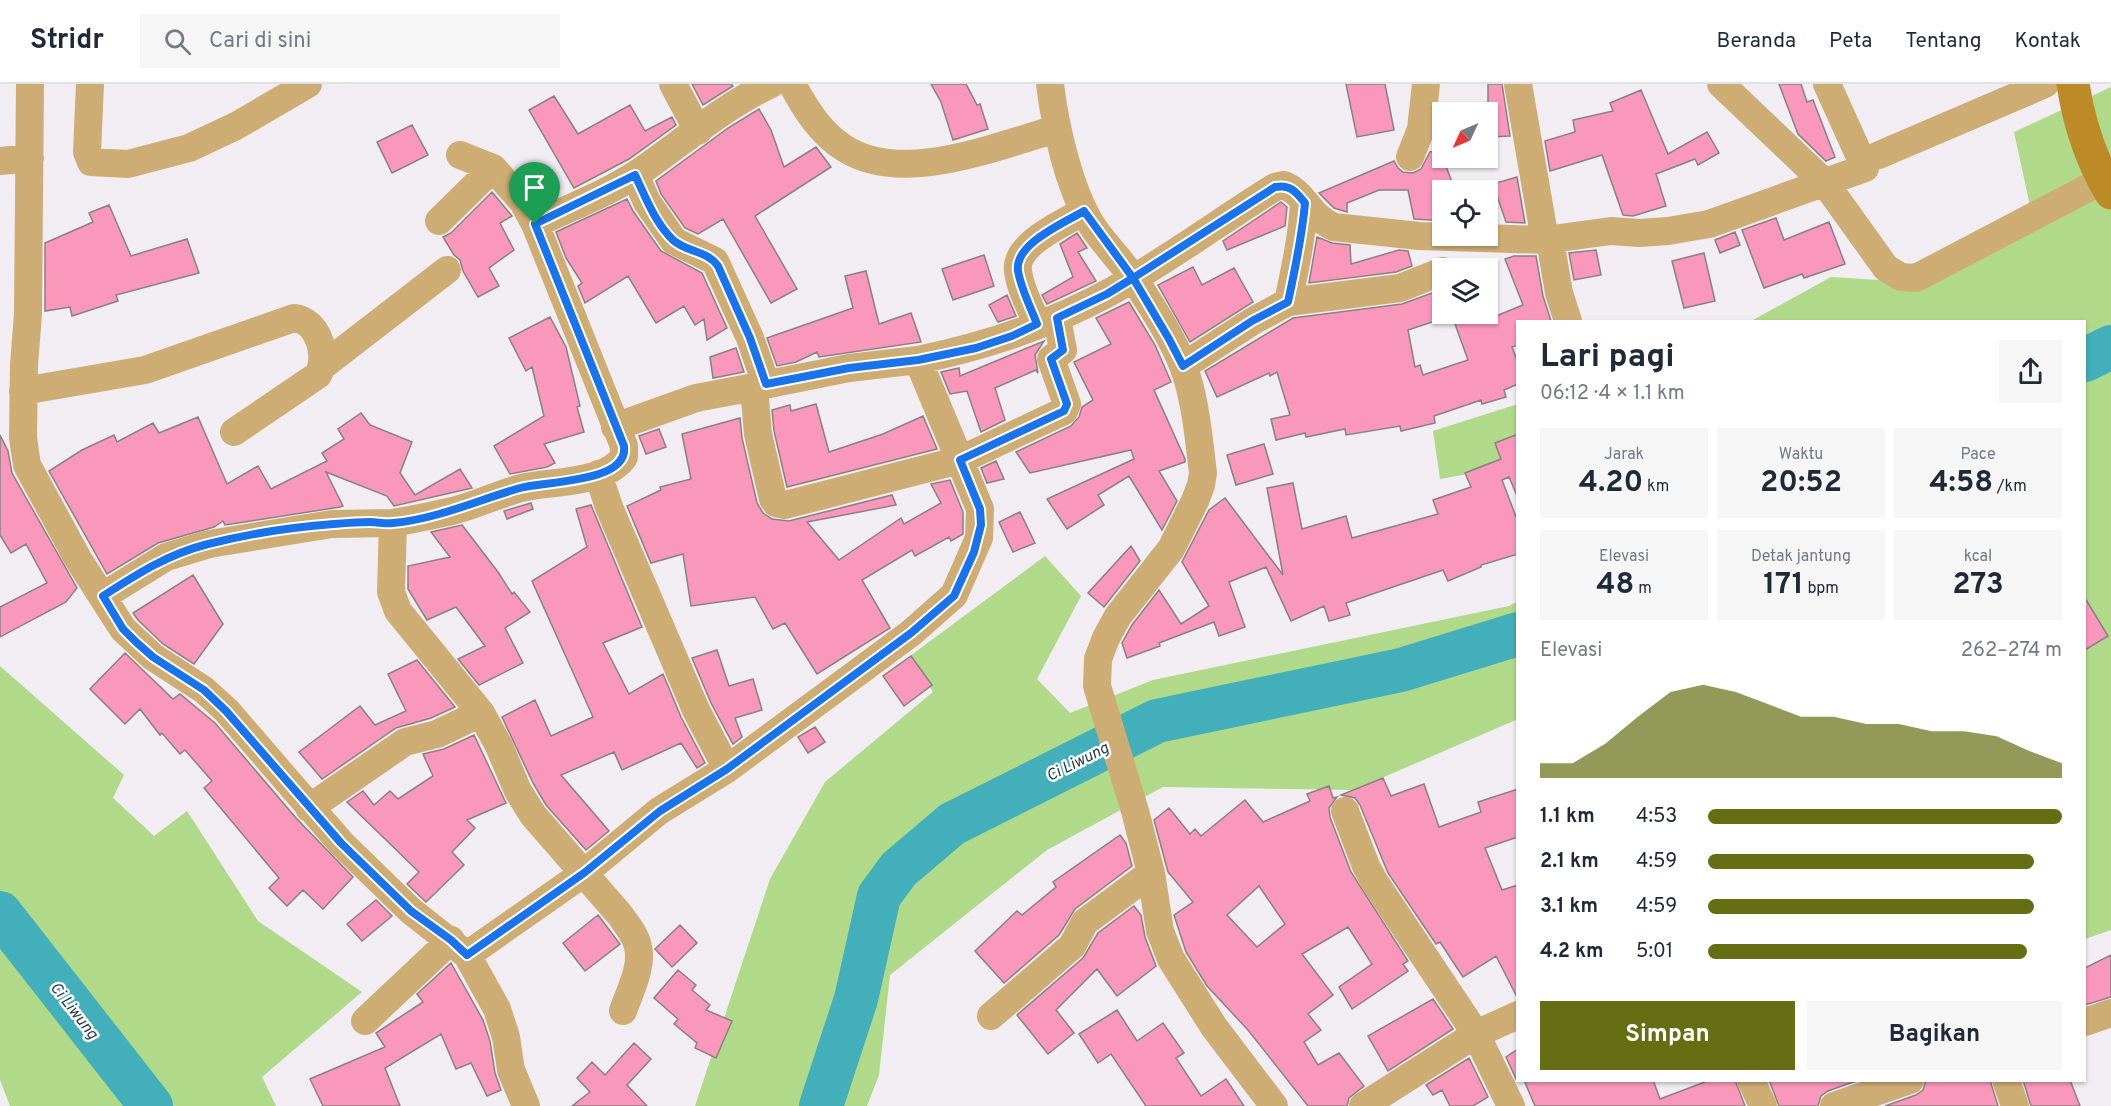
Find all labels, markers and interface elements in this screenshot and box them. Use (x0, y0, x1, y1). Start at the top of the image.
search box (140, 14, 560, 68)
text: Stridr (30, 23, 104, 59)
icon: search (161, 25, 194, 58)
text: Cari di sini (209, 28, 311, 55)
text: Beranda (1717, 28, 1796, 55)
text: Peta (1829, 28, 1872, 55)
text: Tentang (1905, 28, 1982, 55)
text: Kontak (2015, 28, 2081, 55)
north arrow (1432, 102, 1498, 168)
map controls (1432, 102, 1498, 324)
pin (509, 162, 560, 224)
icon: arrive (518, 171, 551, 204)
button: locate (1432, 180, 1498, 246)
button: layers (1432, 258, 1498, 324)
text: Lari pagi (1540, 337, 1675, 379)
button: share (1999, 340, 2062, 403)
text: 06:12 · 4 × 1.1 km (1540, 381, 1685, 407)
text: Jarak (1604, 445, 1644, 465)
text: Waktu (1779, 445, 1823, 465)
text: Pace (1960, 445, 1996, 465)
text: 4.20 (1579, 465, 1643, 502)
text: 20:52 (1760, 465, 1842, 502)
text: 4:58 (1929, 465, 1993, 502)
text: km (1643, 477, 1669, 497)
text: /km (1993, 477, 2027, 497)
text: Elevasi (1599, 547, 1649, 567)
text: Detak jantung (1751, 547, 1851, 567)
text: kcal (1964, 547, 1992, 567)
text: 48 (1596, 567, 1634, 604)
text: 171 (1763, 567, 1804, 604)
text: 273 (1952, 567, 2004, 604)
text: m (1634, 579, 1652, 599)
text: bpm (1804, 579, 1839, 599)
text: Elevasi (1540, 638, 1602, 664)
text: 262–274 m (1961, 638, 2062, 664)
water label: Ci Liwung (1043, 738, 1113, 787)
text: 1.1 km (1540, 804, 1595, 830)
text: 4:53 (1636, 804, 1677, 830)
text: 2.1 km (1540, 849, 1599, 875)
text: 4:59 (1636, 849, 1677, 875)
text: 3.1 km (1540, 894, 1598, 920)
text: 4:59 (1636, 894, 1677, 920)
text: 4.2 km (1540, 939, 1604, 965)
text: 5:01 (1636, 939, 1673, 965)
water label: Ci Liwung (45, 979, 102, 1044)
button: Simpan (1540, 1001, 1795, 1070)
button: Bagikan (1807, 1001, 2062, 1070)

